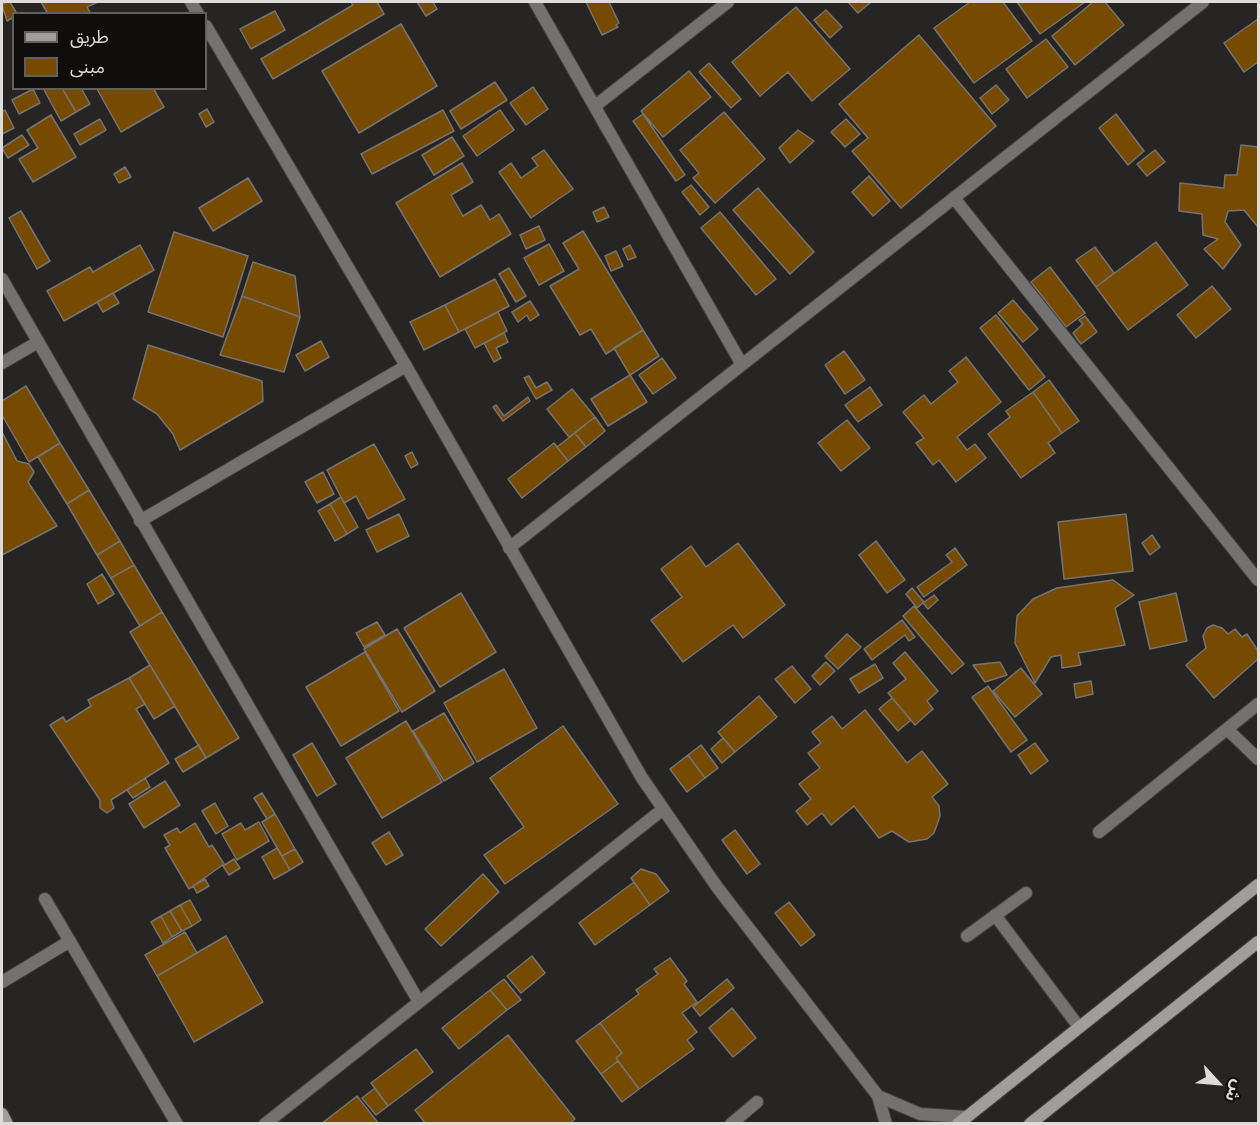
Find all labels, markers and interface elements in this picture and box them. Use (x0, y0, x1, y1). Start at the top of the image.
legend (12, 12, 207, 90)
text: طريق (70, 25, 109, 50)
text: مبنى (70, 55, 105, 80)
north arrow (1188, 1053, 1248, 1113)
text: ش (1219, 1076, 1249, 1106)

